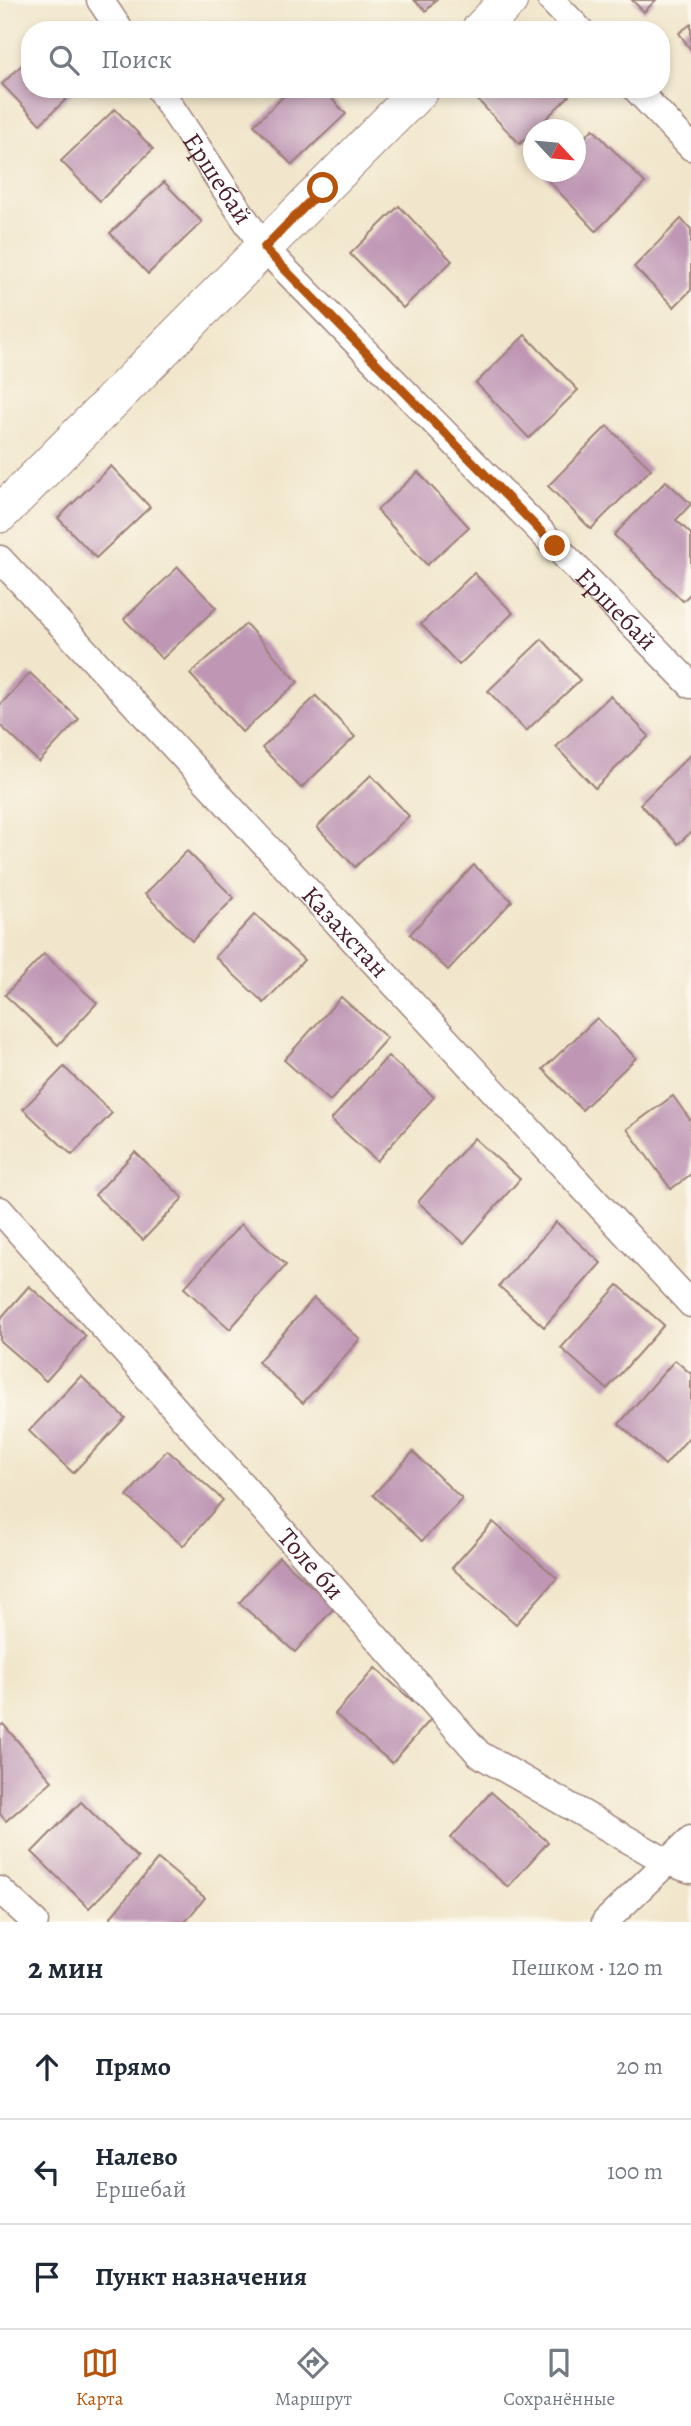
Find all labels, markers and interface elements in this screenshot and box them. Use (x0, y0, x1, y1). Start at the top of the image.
search box (21, 21, 670, 98)
icon: search (45, 41, 83, 79)
text: Поиск (101, 42, 172, 77)
north arrow (523, 119, 586, 182)
street label: Ершебай (175, 126, 261, 231)
route start (307, 172, 338, 203)
route end (539, 530, 570, 561)
street label: Ершебай (568, 560, 665, 658)
street label: Казахстан (294, 878, 397, 985)
street label: Толе би (270, 1520, 352, 1607)
text: 2 мин (28, 1948, 103, 1988)
text: Пешком · 120 m (511, 1952, 663, 1983)
icon: ahead (28, 2048, 66, 2086)
text: Прямо (95, 2049, 171, 2084)
text: 20 m (616, 2051, 663, 2082)
text: Налево (95, 2139, 178, 2174)
icon: left (28, 2153, 66, 2191)
text: 100 m (607, 2156, 663, 2187)
text: Ершебай (95, 2174, 186, 2205)
icon: arrive (28, 2258, 66, 2296)
text: Пункт назначения (95, 2259, 307, 2294)
tab: Карта (76, 2344, 124, 2412)
tab: Маршрут (275, 2344, 352, 2412)
tab: Сохранённые (503, 2344, 615, 2412)

